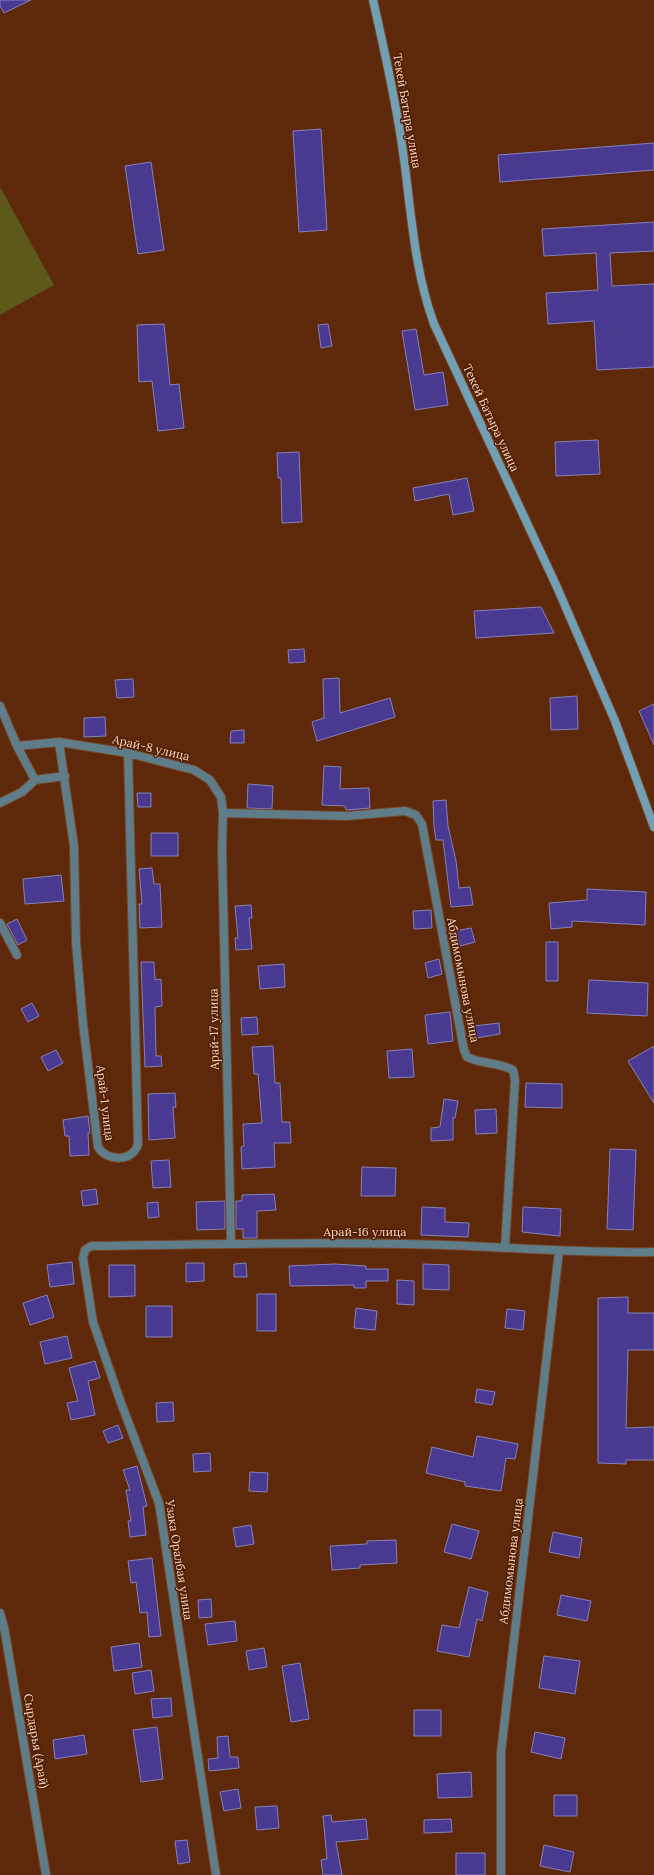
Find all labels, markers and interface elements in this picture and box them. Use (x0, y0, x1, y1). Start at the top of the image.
street label: Текей Батыра улица (390, 52, 425, 170)
street label: Текей Батыра улица (460, 362, 523, 474)
street label: Арай-8 улица (110, 731, 191, 764)
street label: Абдимомынова улица (444, 915, 483, 1044)
street label: Арай-17 улица (205, 988, 222, 1071)
street label: Арай-1 улица (93, 1063, 118, 1142)
street label: Арай-16 улица (323, 1224, 406, 1239)
street label: Абдимомынова улица (495, 1497, 526, 1626)
street label: Узака Оралбая улица (162, 1498, 196, 1621)
street label: Сырдарья (Арай) (20, 1692, 52, 1790)

